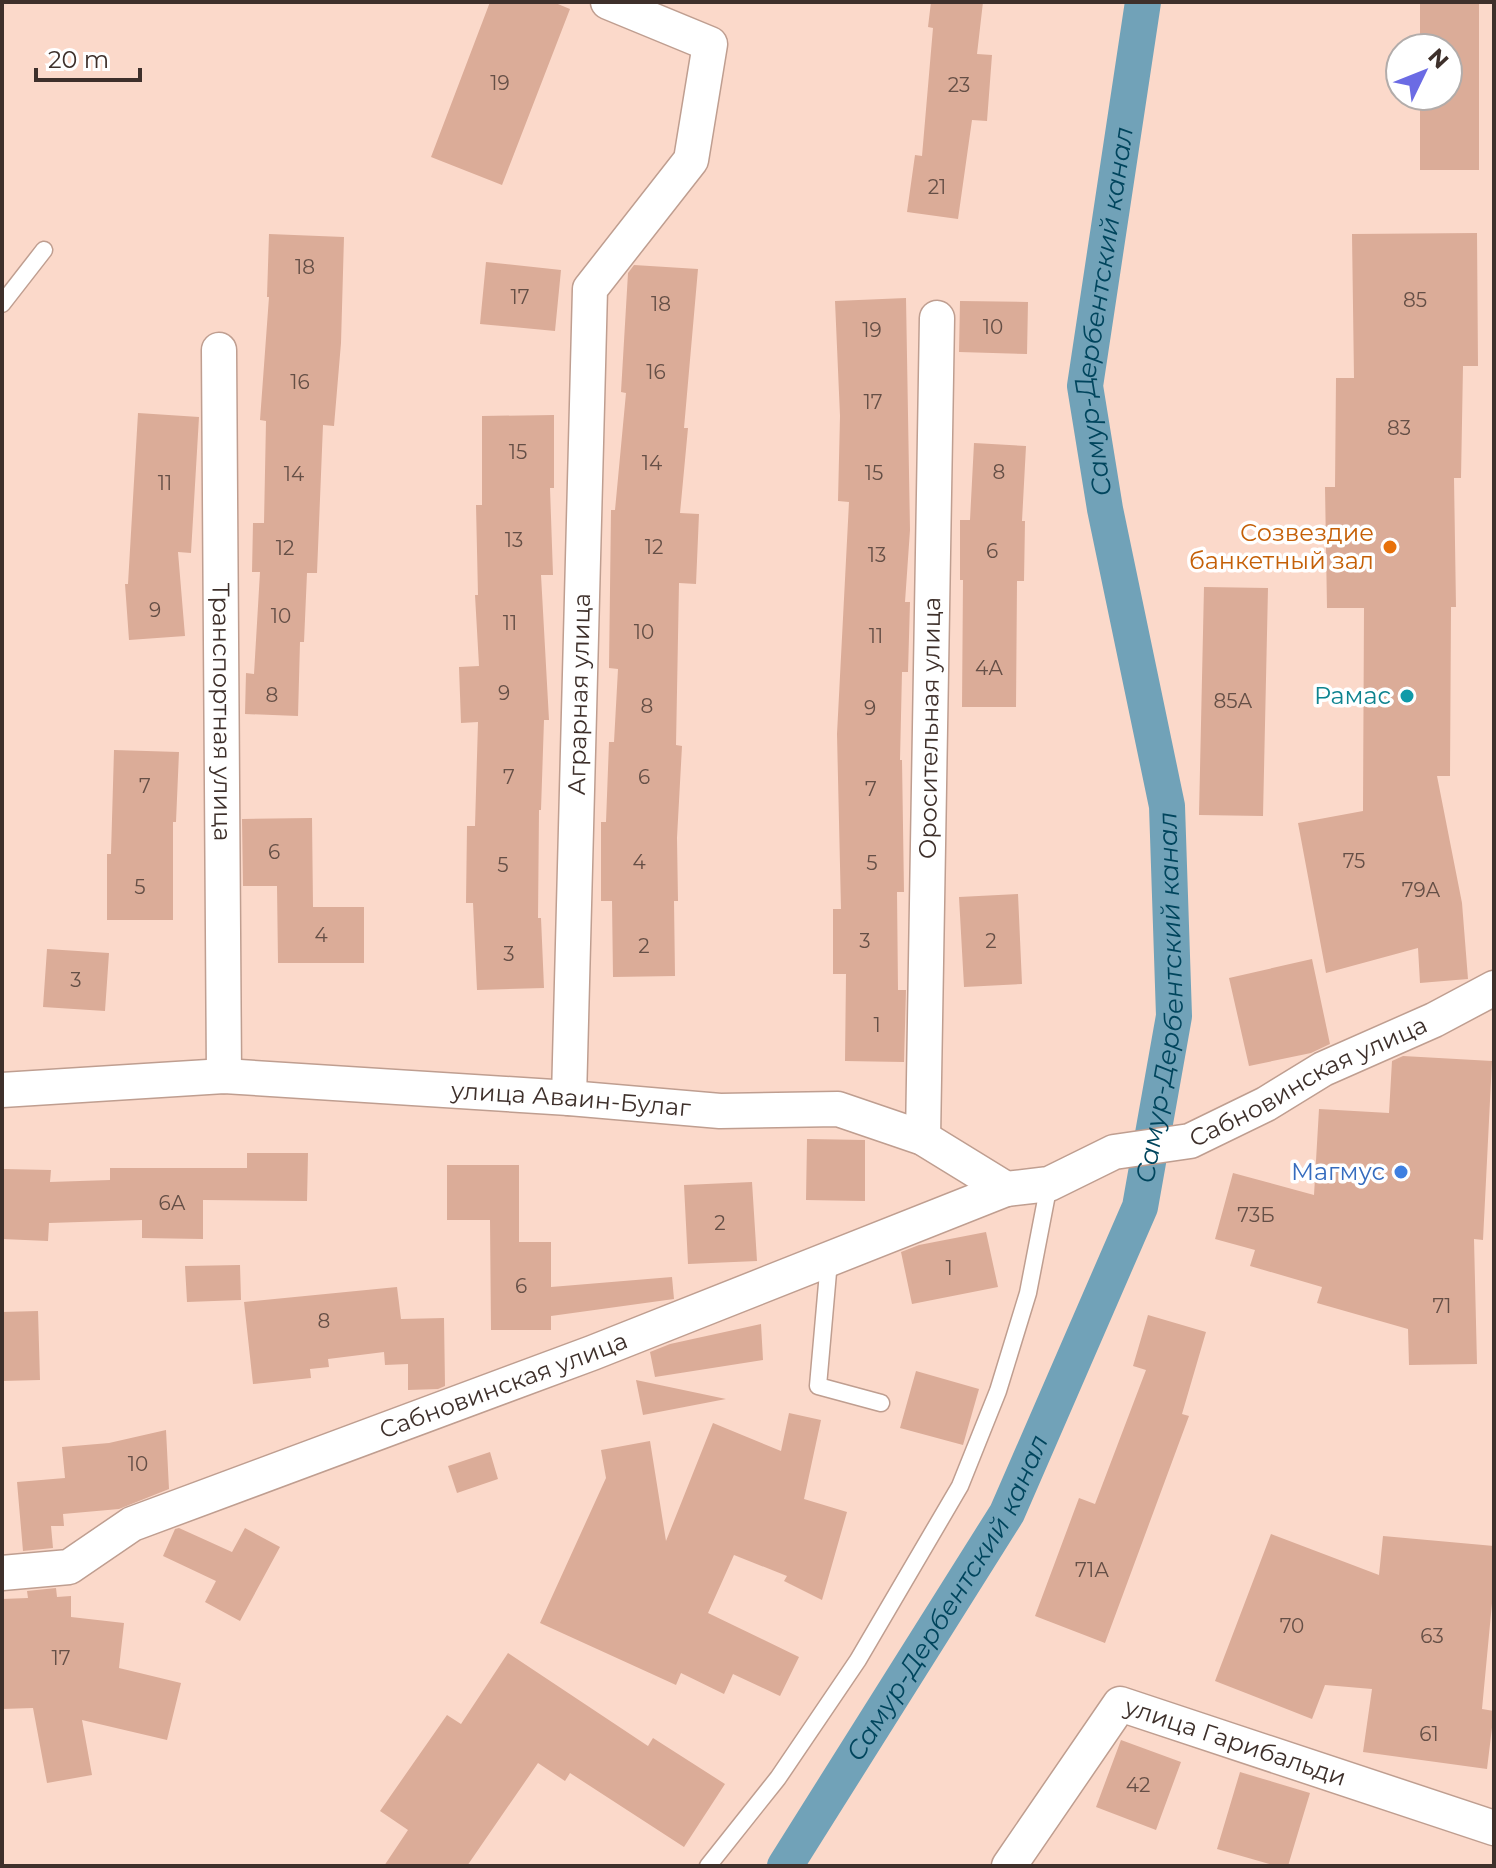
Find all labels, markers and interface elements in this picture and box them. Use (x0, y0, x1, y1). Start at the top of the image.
scale bar (36, 32, 140, 82)
north arrow (1384, 32, 1464, 112)
text: N (1422, 43, 1454, 74)
text: 20 m (48, 45, 109, 74)
house number: 19 (490, 71, 510, 95)
house number: 23 (948, 73, 970, 97)
water label: Самур-Дербентский канал (1068, 125, 1140, 499)
house number: 21 (928, 175, 946, 199)
house number: 18 (295, 255, 315, 279)
house number: 17 (511, 285, 530, 309)
house number: 85 (1403, 288, 1427, 312)
house number: 18 (651, 292, 671, 316)
house number: 10 (983, 315, 1003, 339)
house number: 19 (862, 318, 882, 342)
house number: 16 (646, 360, 666, 384)
house number: 16 (290, 370, 310, 394)
house number: 17 (864, 390, 883, 414)
house number: 83 (1387, 416, 1411, 440)
house number: 15 (509, 440, 527, 464)
house number: 14 (642, 451, 662, 475)
house number: 8 (993, 460, 1005, 484)
house number: 15 (865, 461, 883, 485)
house number: 14 (284, 462, 304, 486)
house number: 11 (158, 471, 172, 495)
place label: Созвездие банкетный зал (1189, 518, 1374, 575)
house number: 13 (505, 528, 523, 552)
house number: 12 (645, 535, 663, 559)
house number: 12 (276, 536, 294, 560)
marker: Созвездие банкетный зал (1381, 538, 1399, 556)
house number: 6 (986, 539, 998, 563)
house number: 13 (868, 543, 886, 567)
street label: Транспортная улица (207, 583, 237, 841)
street label: Аграрная улица (562, 593, 596, 796)
street label: Оросительная улица (913, 597, 946, 859)
house number: 9 (149, 598, 161, 622)
house number: 10 (271, 604, 291, 628)
house number: 11 (503, 611, 517, 635)
house number: 10 (634, 620, 654, 644)
house number: 11 (869, 624, 883, 648)
house number: 4А (975, 656, 1003, 680)
house number: 9 (498, 681, 510, 705)
place label: Рамас (1314, 681, 1391, 710)
house number: 8 (266, 683, 278, 707)
marker: Рамас (1398, 687, 1416, 705)
house number: 85А (1214, 689, 1253, 713)
house number: 8 (641, 694, 653, 718)
house number: 9 (864, 696, 876, 720)
house number: 7 (503, 765, 515, 789)
house number: 6 (638, 765, 650, 789)
house number: 7 (139, 774, 151, 798)
house number: 7 (865, 777, 877, 801)
water label: Самур-Дербентский канал (1129, 811, 1190, 1186)
house number: 6 (268, 840, 280, 864)
house number: 75 (1343, 849, 1365, 873)
house number: 4 (632, 850, 646, 874)
house number: 5 (866, 851, 878, 875)
house number: 5 (497, 853, 509, 877)
house number: 5 (134, 875, 146, 899)
house number: 79А (1402, 878, 1440, 902)
house number: 4 (314, 923, 328, 947)
house number: 3 (859, 929, 871, 953)
house number: 2 (985, 929, 997, 953)
house number: 2 (638, 934, 650, 958)
house number: 3 (503, 942, 515, 966)
house number: 3 (70, 968, 82, 992)
street label: Сабновинская улица (1185, 1010, 1432, 1153)
house number: 1 (873, 1013, 881, 1037)
street label: улица Аваин-Булаг (449, 1075, 692, 1122)
place label: Магмус (1291, 1157, 1385, 1186)
marker: Магмус (1392, 1163, 1410, 1181)
house number: 6А (158, 1191, 186, 1215)
house number: 73Б (1237, 1203, 1275, 1227)
house number: 2 (714, 1211, 726, 1235)
house number: 1 (945, 1256, 953, 1280)
house number: 6 (515, 1274, 527, 1298)
house number: 71 (1432, 1294, 1452, 1318)
house number: 8 (318, 1309, 330, 1333)
street label: Сабновинская улица (375, 1325, 632, 1445)
water label: Самур-Дербентский канал (839, 1430, 1055, 1767)
house number: 10 (128, 1452, 148, 1476)
house number: 71А (1075, 1558, 1109, 1582)
house number: 70 (1280, 1614, 1304, 1638)
house number: 63 (1420, 1624, 1444, 1648)
house number: 17 (52, 1646, 71, 1670)
street label: улица Гарибальди (1120, 1691, 1350, 1792)
house number: 61 (1419, 1722, 1439, 1746)
house number: 42 (1126, 1773, 1150, 1797)

